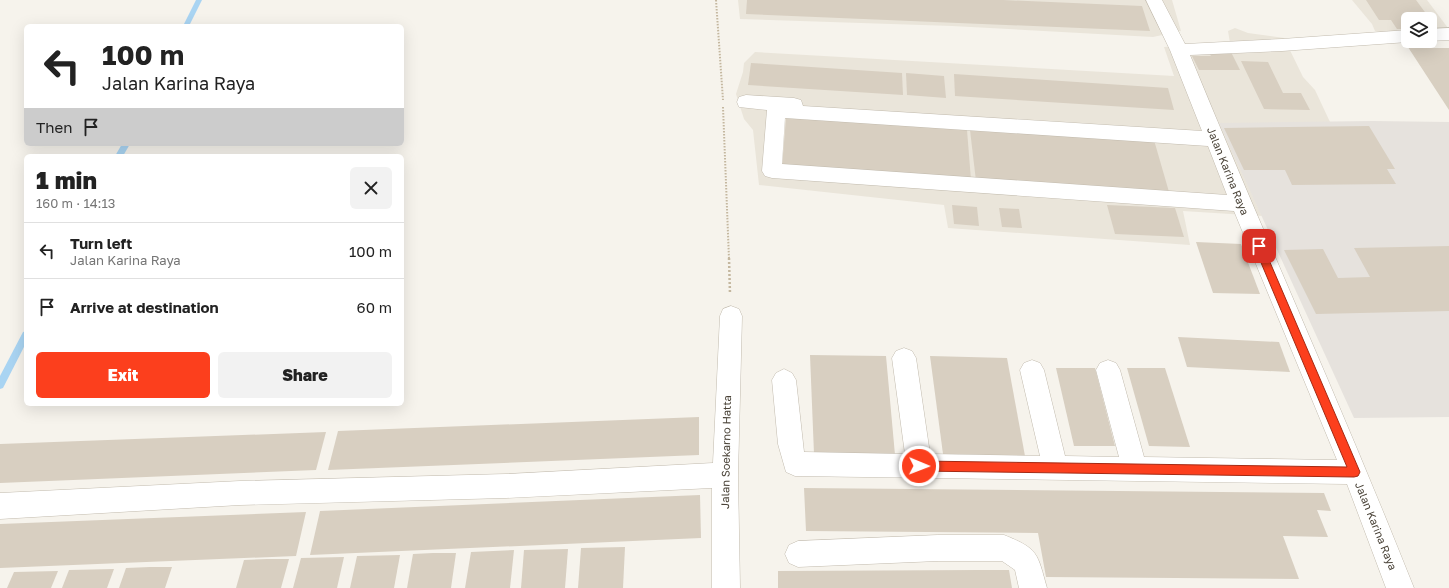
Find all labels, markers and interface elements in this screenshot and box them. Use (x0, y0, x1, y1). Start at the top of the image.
map controls (1401, 12, 1437, 48)
button: layers (1401, 12, 1437, 48)
text: 100 m (102, 38, 184, 71)
icon: left (36, 40, 88, 92)
text: Jalan Karina Raya (102, 72, 255, 94)
icon: arrive (80, 116, 102, 138)
text: Then (36, 118, 72, 136)
street label: Jalan Karina Raya (1205, 125, 1252, 217)
text: 1 min (36, 165, 97, 194)
button: close (350, 167, 392, 209)
text: 160 m · 14:13 (36, 195, 115, 211)
pin (1242, 229, 1276, 263)
text: Turn left (70, 234, 132, 252)
icon: arrive (1248, 235, 1270, 257)
icon: left (36, 240, 58, 262)
text: 100 m (349, 242, 392, 260)
text: Jalan Karina Raya (70, 252, 181, 268)
icon: arrive (36, 296, 58, 318)
text: Arrive at destination (70, 298, 219, 316)
text: 60 m (357, 298, 392, 316)
button: Exit (36, 352, 210, 398)
button: Share (218, 352, 392, 398)
street label: Jalan Soekarno Hatta (718, 395, 733, 509)
position arrow (898, 445, 940, 487)
street label: Jalan Karina Raya (1353, 480, 1400, 572)

